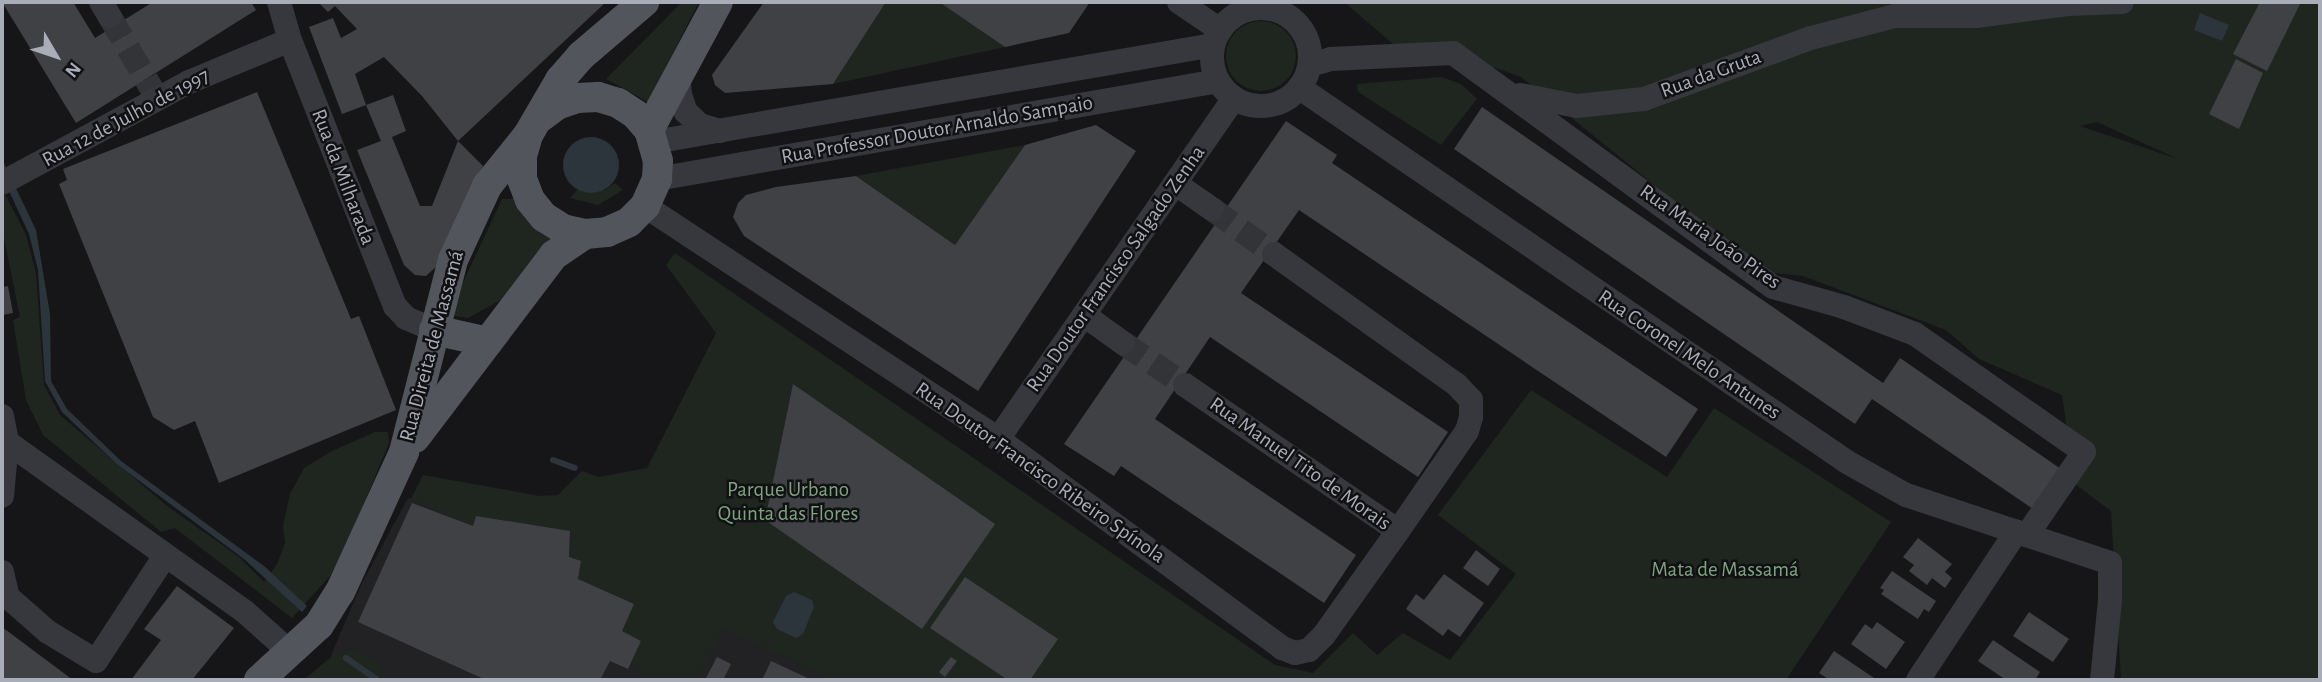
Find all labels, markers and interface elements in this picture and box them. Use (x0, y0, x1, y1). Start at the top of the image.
north arrow (21, 21, 91, 91)
street label: Rua da Gruta (1657, 44, 1765, 104)
text: N (61, 58, 84, 81)
street label: Rua 12 de Julho de 1997 (38, 63, 214, 173)
street label: Rua Professor Doutor Arnaldo Sampaio (779, 90, 1095, 170)
street label: Rua da Milharada (306, 106, 380, 248)
street label: Rua Doutor Francisco Salgado Zenha (1021, 141, 1211, 397)
street label: Rua Maria João Pires (1635, 179, 1785, 295)
street label: Rua Direita de Massamá (394, 248, 470, 444)
street label: Rua Coronel Melo Antunes (1593, 285, 1785, 425)
street label: Rua Doutor Francisco Ribeiro Spínola (910, 377, 1170, 569)
street label: Rua Manuel Tito de Morais (1204, 392, 1396, 536)
park label: Parque Urbano Quinta das Flores (718, 477, 858, 527)
park label: Mata de Massamá (1651, 557, 1799, 583)

